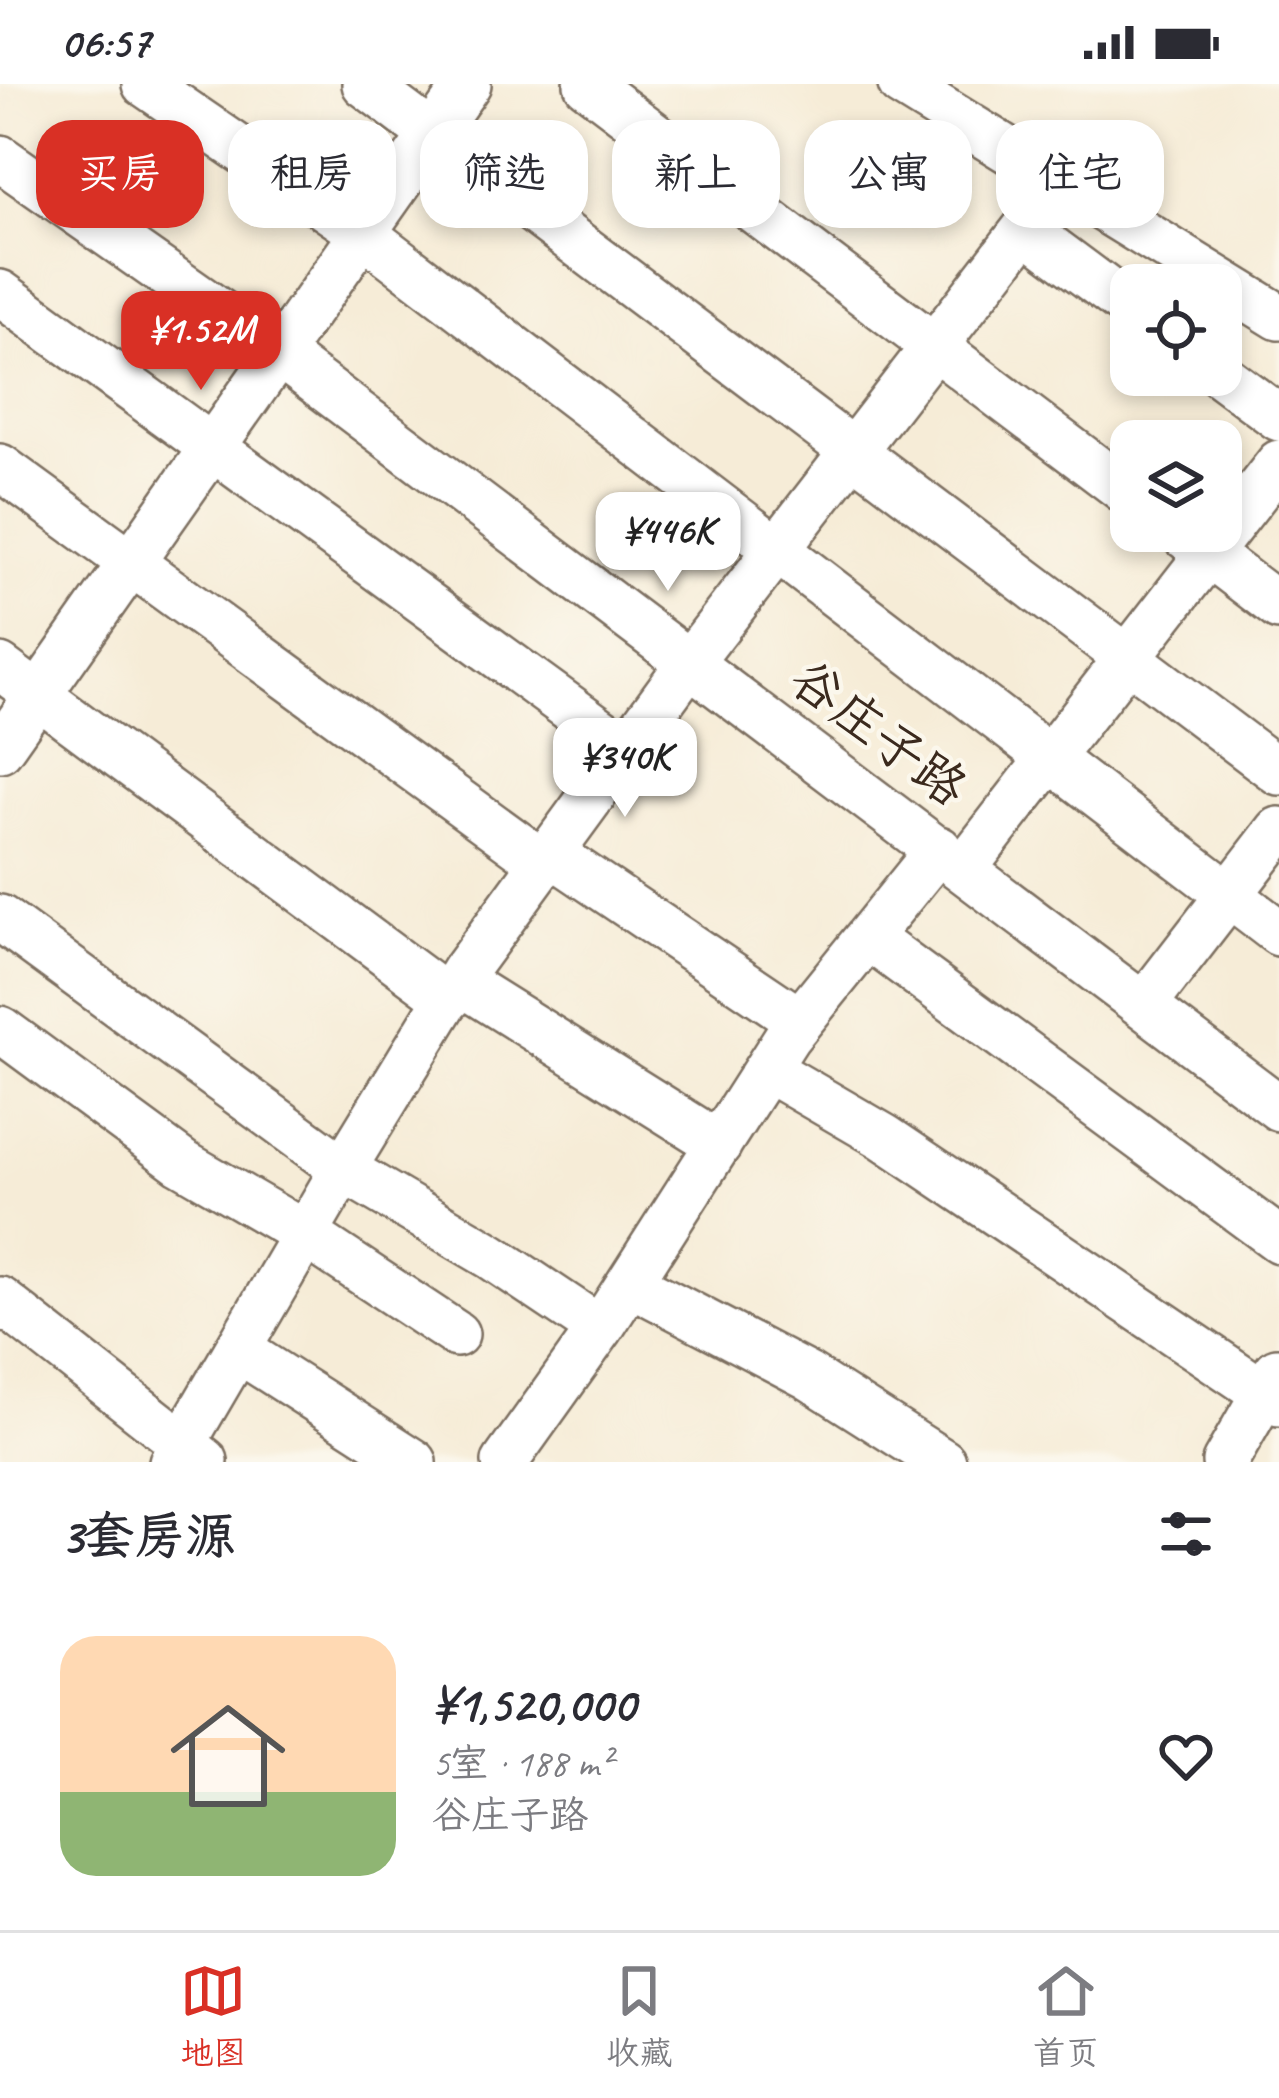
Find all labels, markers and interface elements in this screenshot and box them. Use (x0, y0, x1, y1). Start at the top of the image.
text: 06:57 (60, 14, 150, 71)
chip: 买房 (36, 120, 204, 228)
chip: 租房 (228, 120, 396, 228)
chip: 筛选 (420, 120, 588, 228)
chip: 新上 (612, 120, 780, 228)
chip: 公寓 (804, 120, 972, 228)
chip: 住宅 (996, 120, 1164, 228)
map controls (1110, 264, 1242, 552)
button: locate (1110, 264, 1242, 396)
pin: ¥1.52M (103, 291, 299, 393)
text: ¥1.52M (148, 305, 254, 354)
button: layers (1110, 420, 1242, 552)
pin: ¥446K (584, 492, 752, 594)
text: ¥446K (623, 506, 713, 555)
street label: 谷庄子路 (778, 646, 980, 820)
pin: ¥340K (541, 718, 709, 820)
text: ¥340K (580, 732, 670, 781)
icon: filters (1153, 1501, 1219, 1567)
text: 3套房源 (60, 1504, 236, 1568)
text: ¥1,520,000 (432, 1672, 635, 1736)
icon: home (156, 1684, 300, 1828)
icon: heart (1153, 1723, 1219, 1789)
text: 5室 · 188 m² (432, 1739, 611, 1788)
text: 谷庄子路 (432, 1791, 588, 1840)
tab: 地图 (180, 1958, 246, 2074)
tab: 收藏 (606, 1958, 672, 2074)
tab: 首页 (1033, 1958, 1099, 2074)

